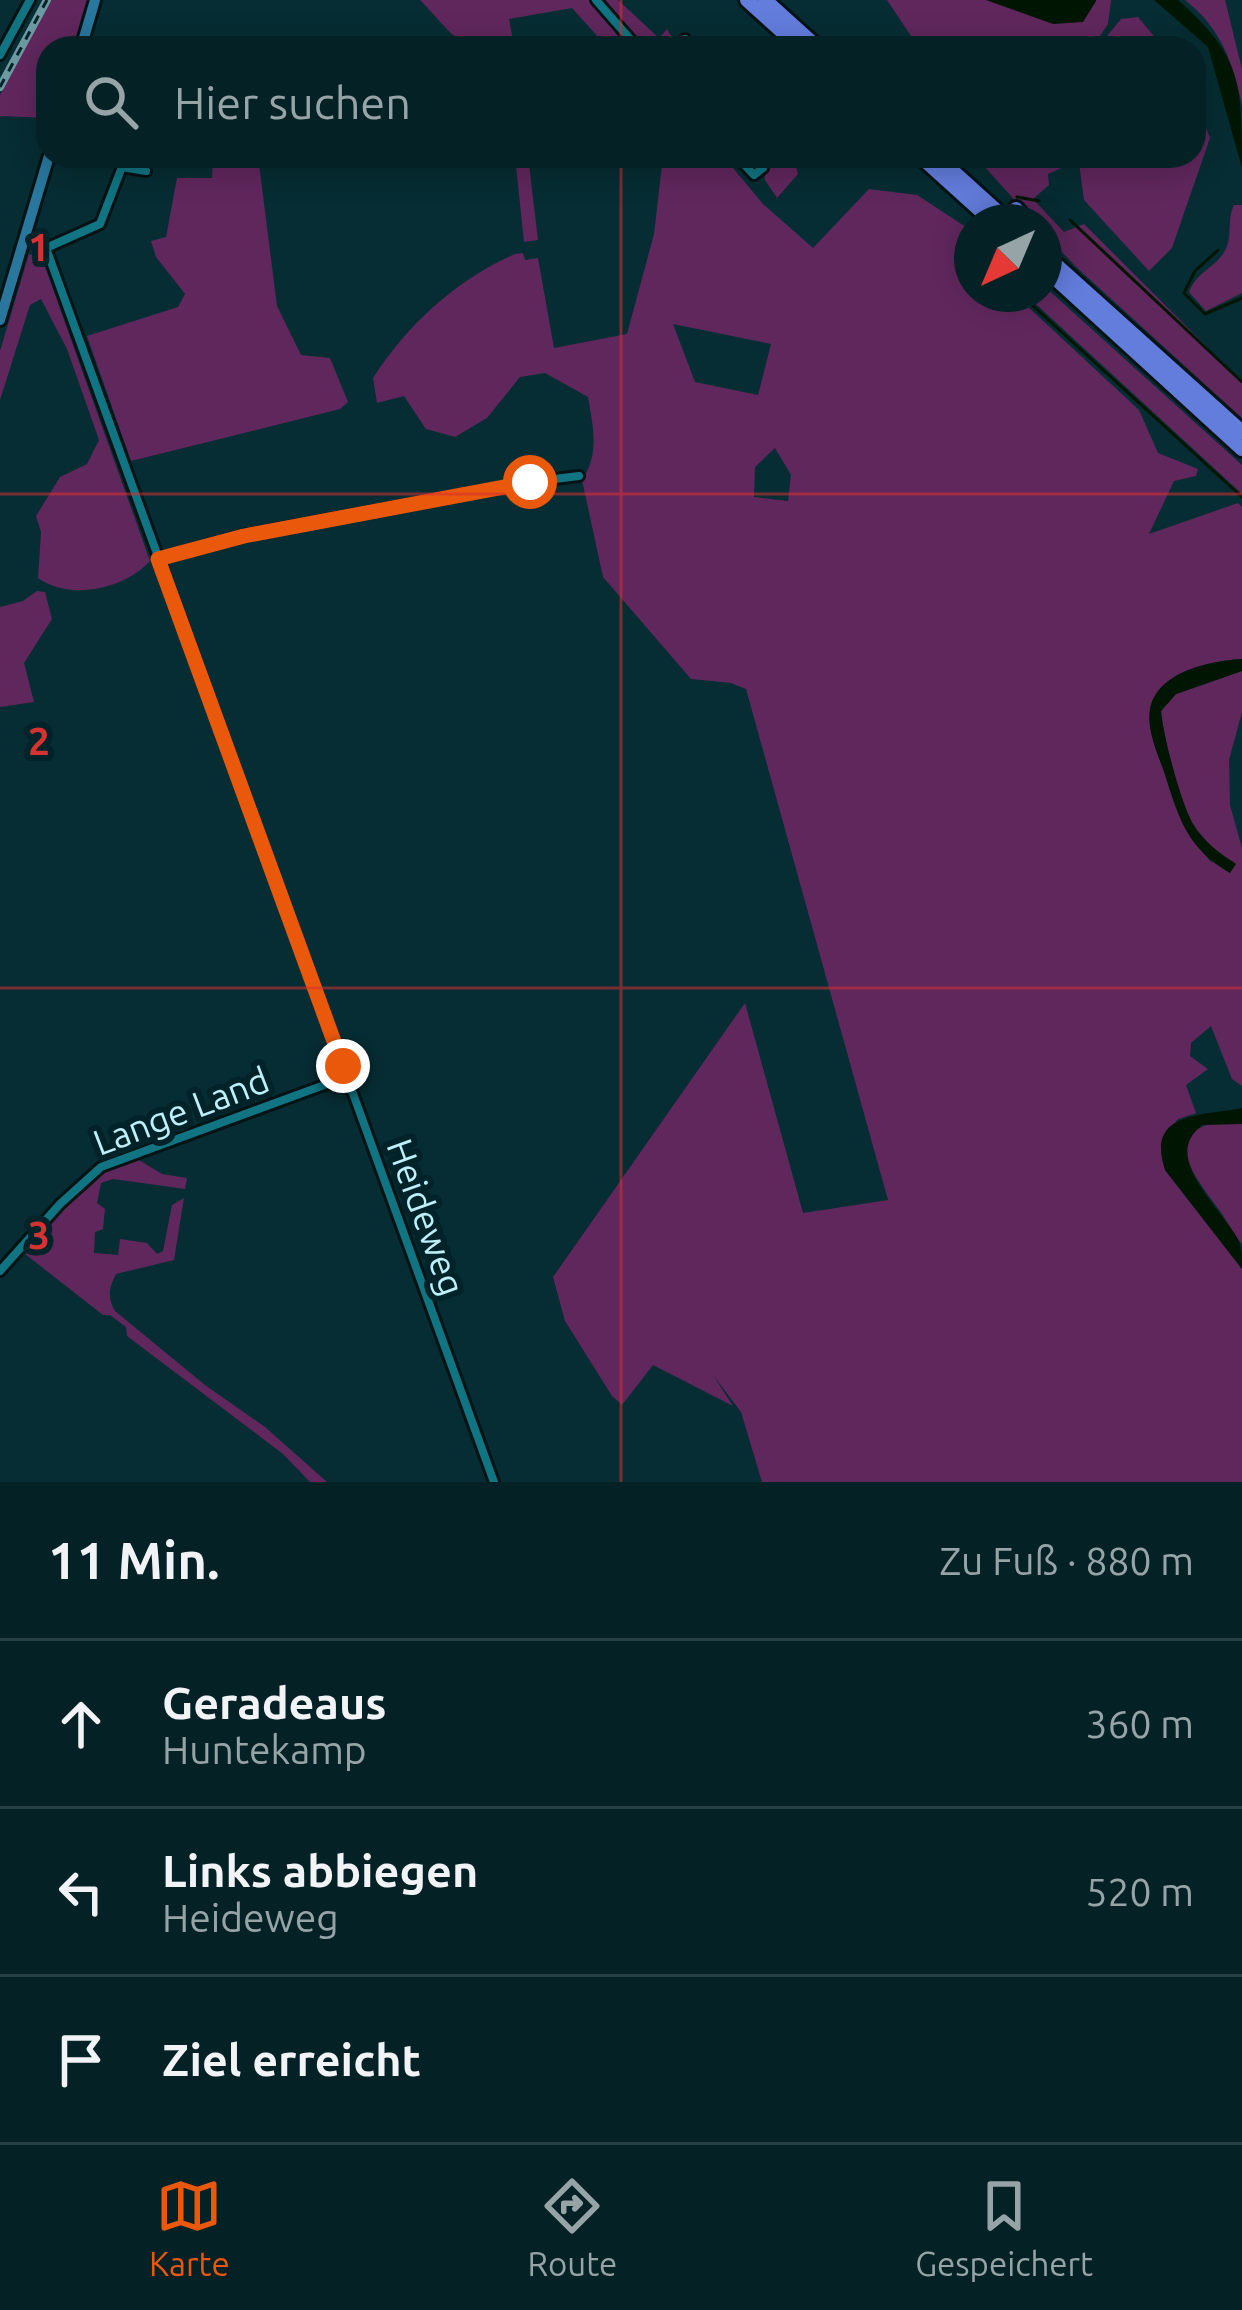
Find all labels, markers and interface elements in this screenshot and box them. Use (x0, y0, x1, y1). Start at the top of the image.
search box (36, 36, 1206, 168)
icon: search (78, 69, 144, 135)
text: Hier suchen (174, 77, 411, 128)
north arrow (954, 204, 1062, 312)
text: 1 (28, 225, 50, 268)
route start (503, 455, 557, 509)
text: 2 (28, 719, 50, 762)
route end (316, 1039, 370, 1093)
street label: Lange Land (87, 1058, 274, 1163)
street label: Heideweg (379, 1133, 474, 1300)
text: 3 (28, 1213, 50, 1256)
text: 11 Min. (48, 1531, 220, 1589)
text: Zu Fuß · 880 m (939, 1539, 1194, 1582)
text: Geradeaus (162, 1677, 387, 1728)
icon: ahead (48, 1691, 114, 1757)
text: 360 m (1085, 1702, 1194, 1745)
text: Huntekamp (162, 1728, 367, 1771)
text: Links abbiegen (162, 1845, 478, 1896)
icon: left (48, 1859, 114, 1925)
text: 520 m (1085, 1870, 1194, 1913)
text: Heideweg (162, 1896, 339, 1939)
icon: arrive (48, 2027, 114, 2093)
text: Ziel erreicht (162, 2034, 421, 2085)
tab: Karte (149, 2173, 230, 2282)
tab: Route (528, 2173, 617, 2282)
tab: Gespeichert (915, 2173, 1093, 2282)

